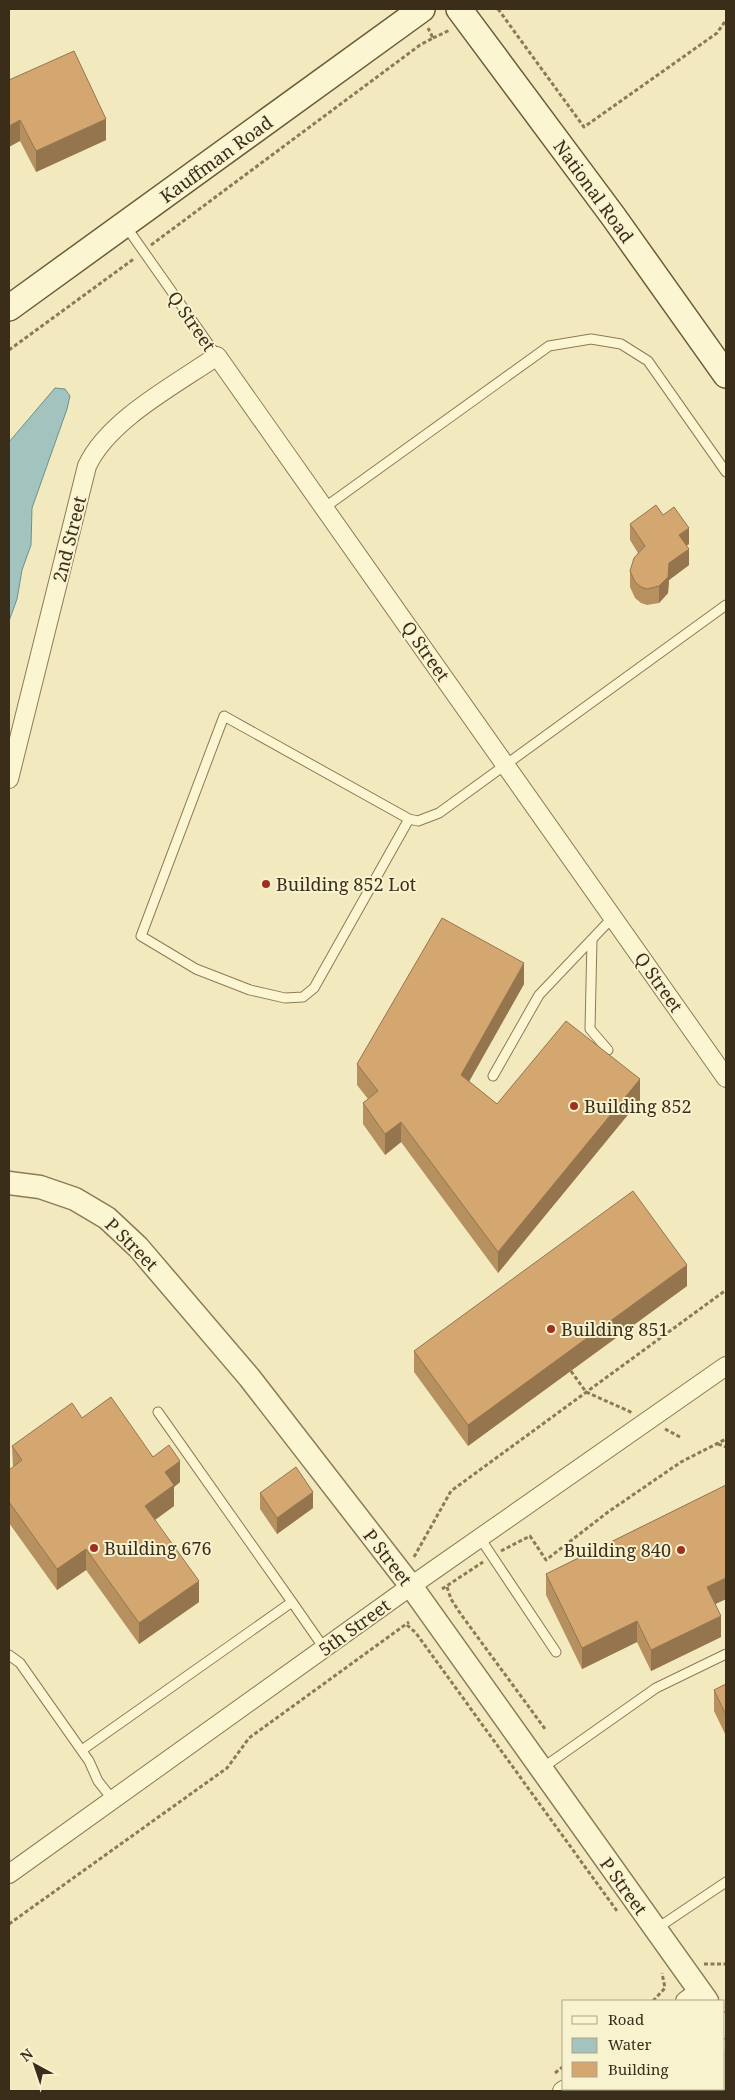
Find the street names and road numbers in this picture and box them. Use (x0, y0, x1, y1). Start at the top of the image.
street label: Kauffman Road (155, 110, 277, 208)
street label: National Road (549, 135, 639, 247)
street label: Q Street (163, 286, 221, 356)
street label: 2nd Street (47, 494, 91, 584)
street label: Q Street (397, 616, 455, 686)
street label: Q Street (630, 947, 688, 1017)
street label: P Street (100, 1212, 164, 1276)
street label: P Street (358, 1524, 418, 1590)
street label: 5th Street (313, 1593, 395, 1661)
street label: P Street (595, 1852, 653, 1920)

